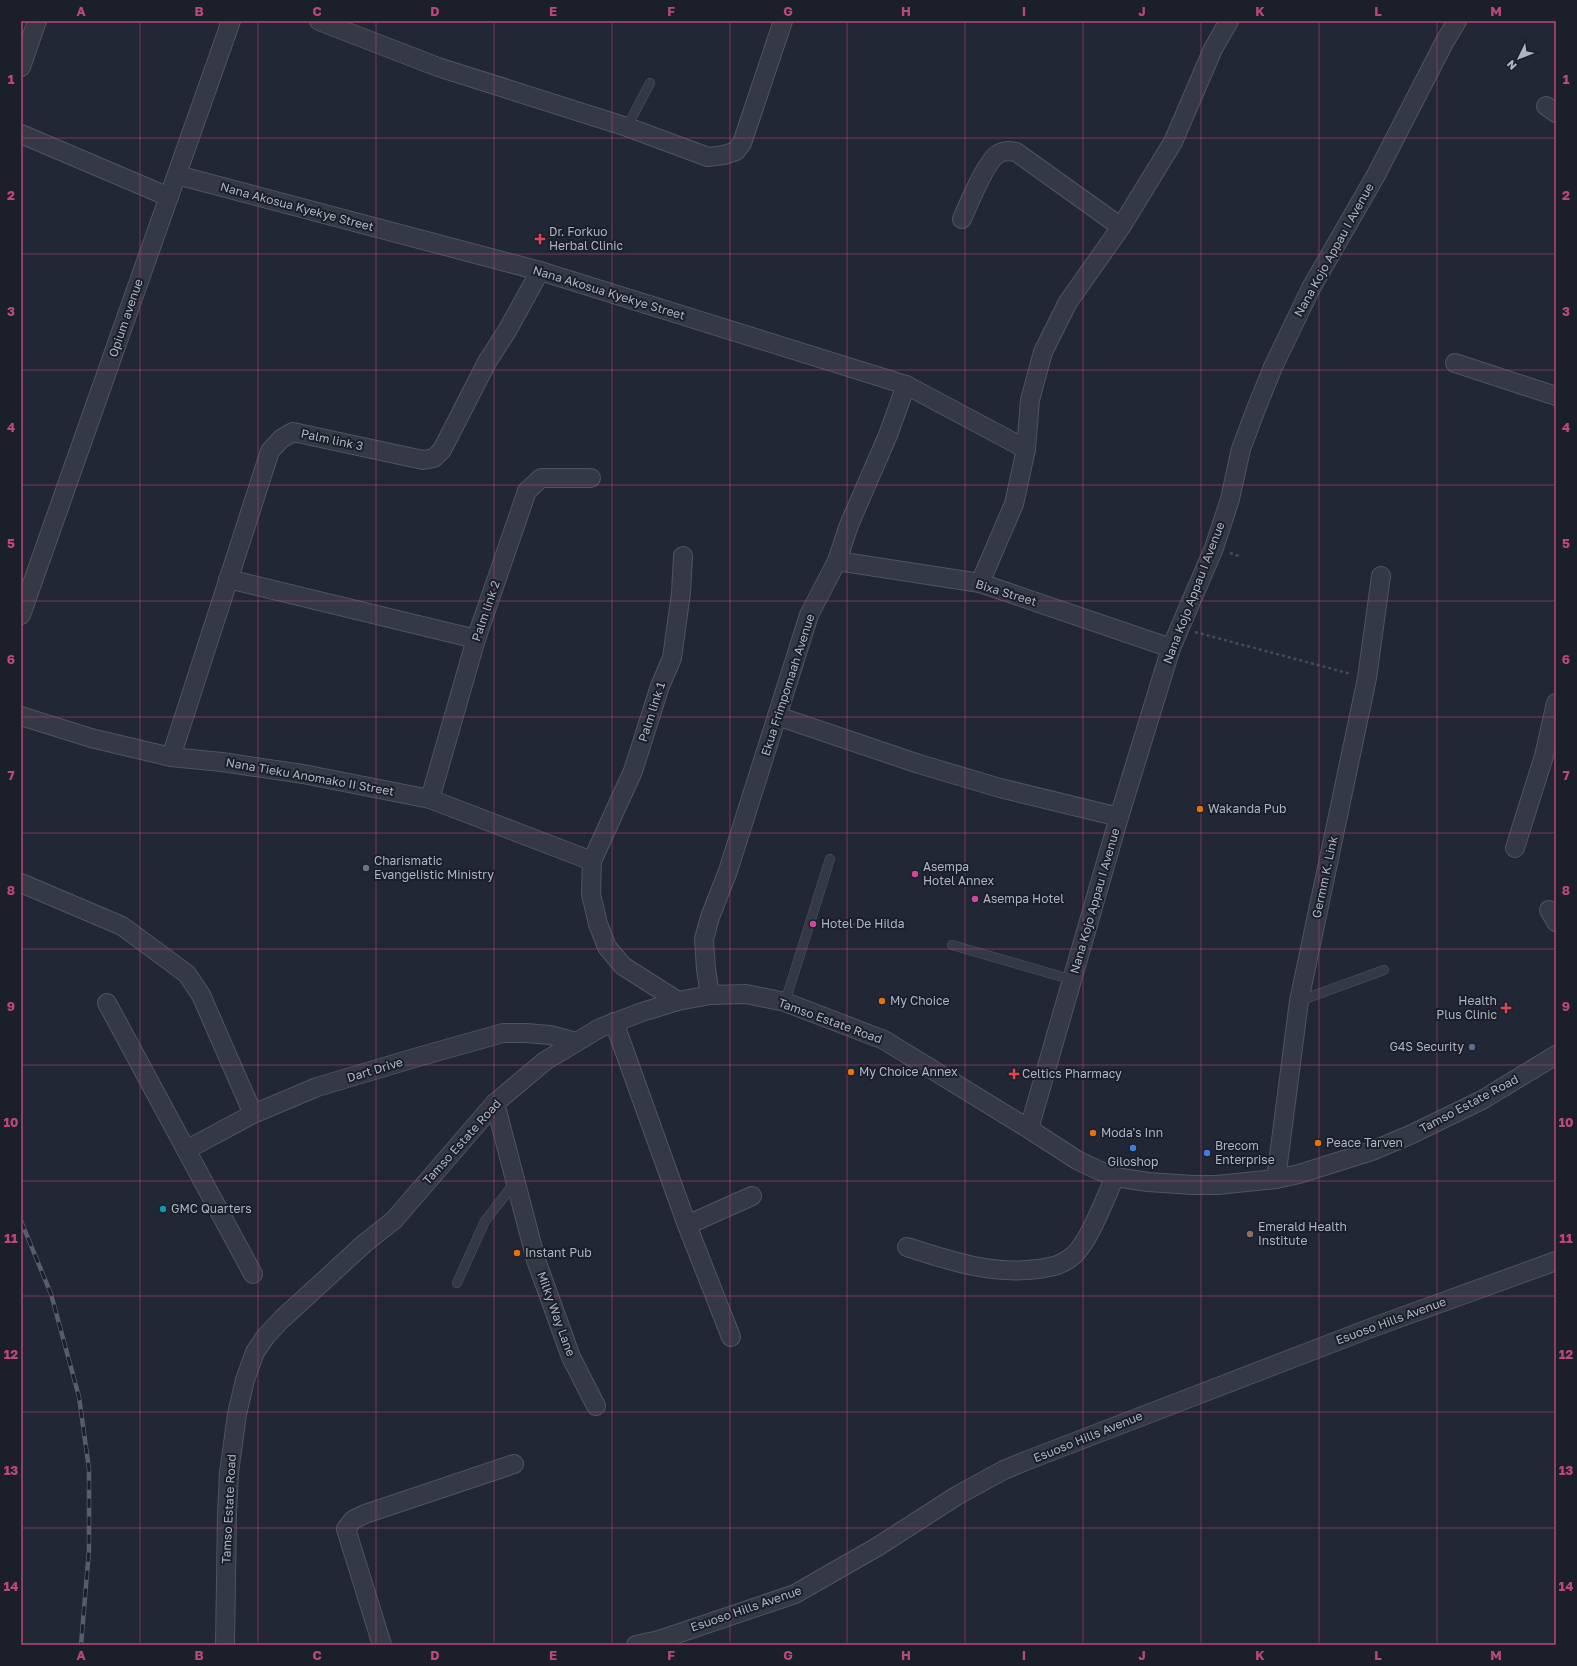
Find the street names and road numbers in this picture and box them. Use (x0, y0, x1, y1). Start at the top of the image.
street label: Nana Akosua Kyekye Street (219, 179, 376, 234)
street label: Nana Kojo Appau I Avenue (1290, 180, 1377, 319)
street label: Nana Akosua Kyekye Street (531, 262, 687, 323)
street label: Opium avenue (105, 277, 146, 359)
street label: Palm link 3 (300, 426, 365, 453)
street label: Nana Kojo Appau I Avenue (1160, 520, 1228, 666)
street label: Bixa Street (974, 576, 1039, 609)
street label: Palm link 2 (468, 579, 503, 643)
street label: Ekua Frimpomaah Avenue (757, 612, 818, 758)
street label: Palm link 1 (635, 680, 668, 744)
street label: Nana Tieku Anomako II Street (225, 754, 396, 799)
street label: Nana Kojo Appau I Avenue (1067, 826, 1123, 975)
street label: Germm K. Link (1309, 834, 1341, 919)
street label: Tamso Estate Road (776, 995, 884, 1046)
street label: Dart Drive (345, 1054, 405, 1085)
street label: Tamso Estate Road (1417, 1071, 1521, 1136)
street label: Tamso Estate Road (419, 1096, 504, 1187)
street label: Milky Way Lane (534, 1269, 579, 1358)
street label: Esuoso Hills Avenue (1334, 1294, 1448, 1347)
street label: Esuoso Hills Avenue (1031, 1408, 1145, 1465)
street label: Tamso Estate Road (218, 1454, 239, 1564)
street label: Esuoso Hills Avenue (688, 1582, 803, 1635)

